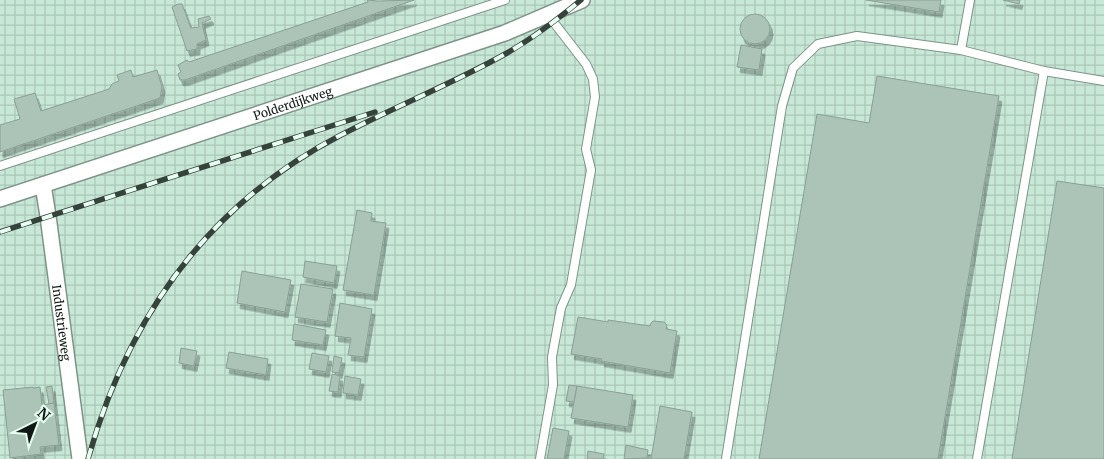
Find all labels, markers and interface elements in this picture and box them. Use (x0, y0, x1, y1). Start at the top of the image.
street label: Polderdijkweg (251, 83, 335, 123)
street label: Industrieweg (50, 284, 75, 363)
north arrow (10, 399, 60, 449)
text: N (34, 404, 54, 425)

